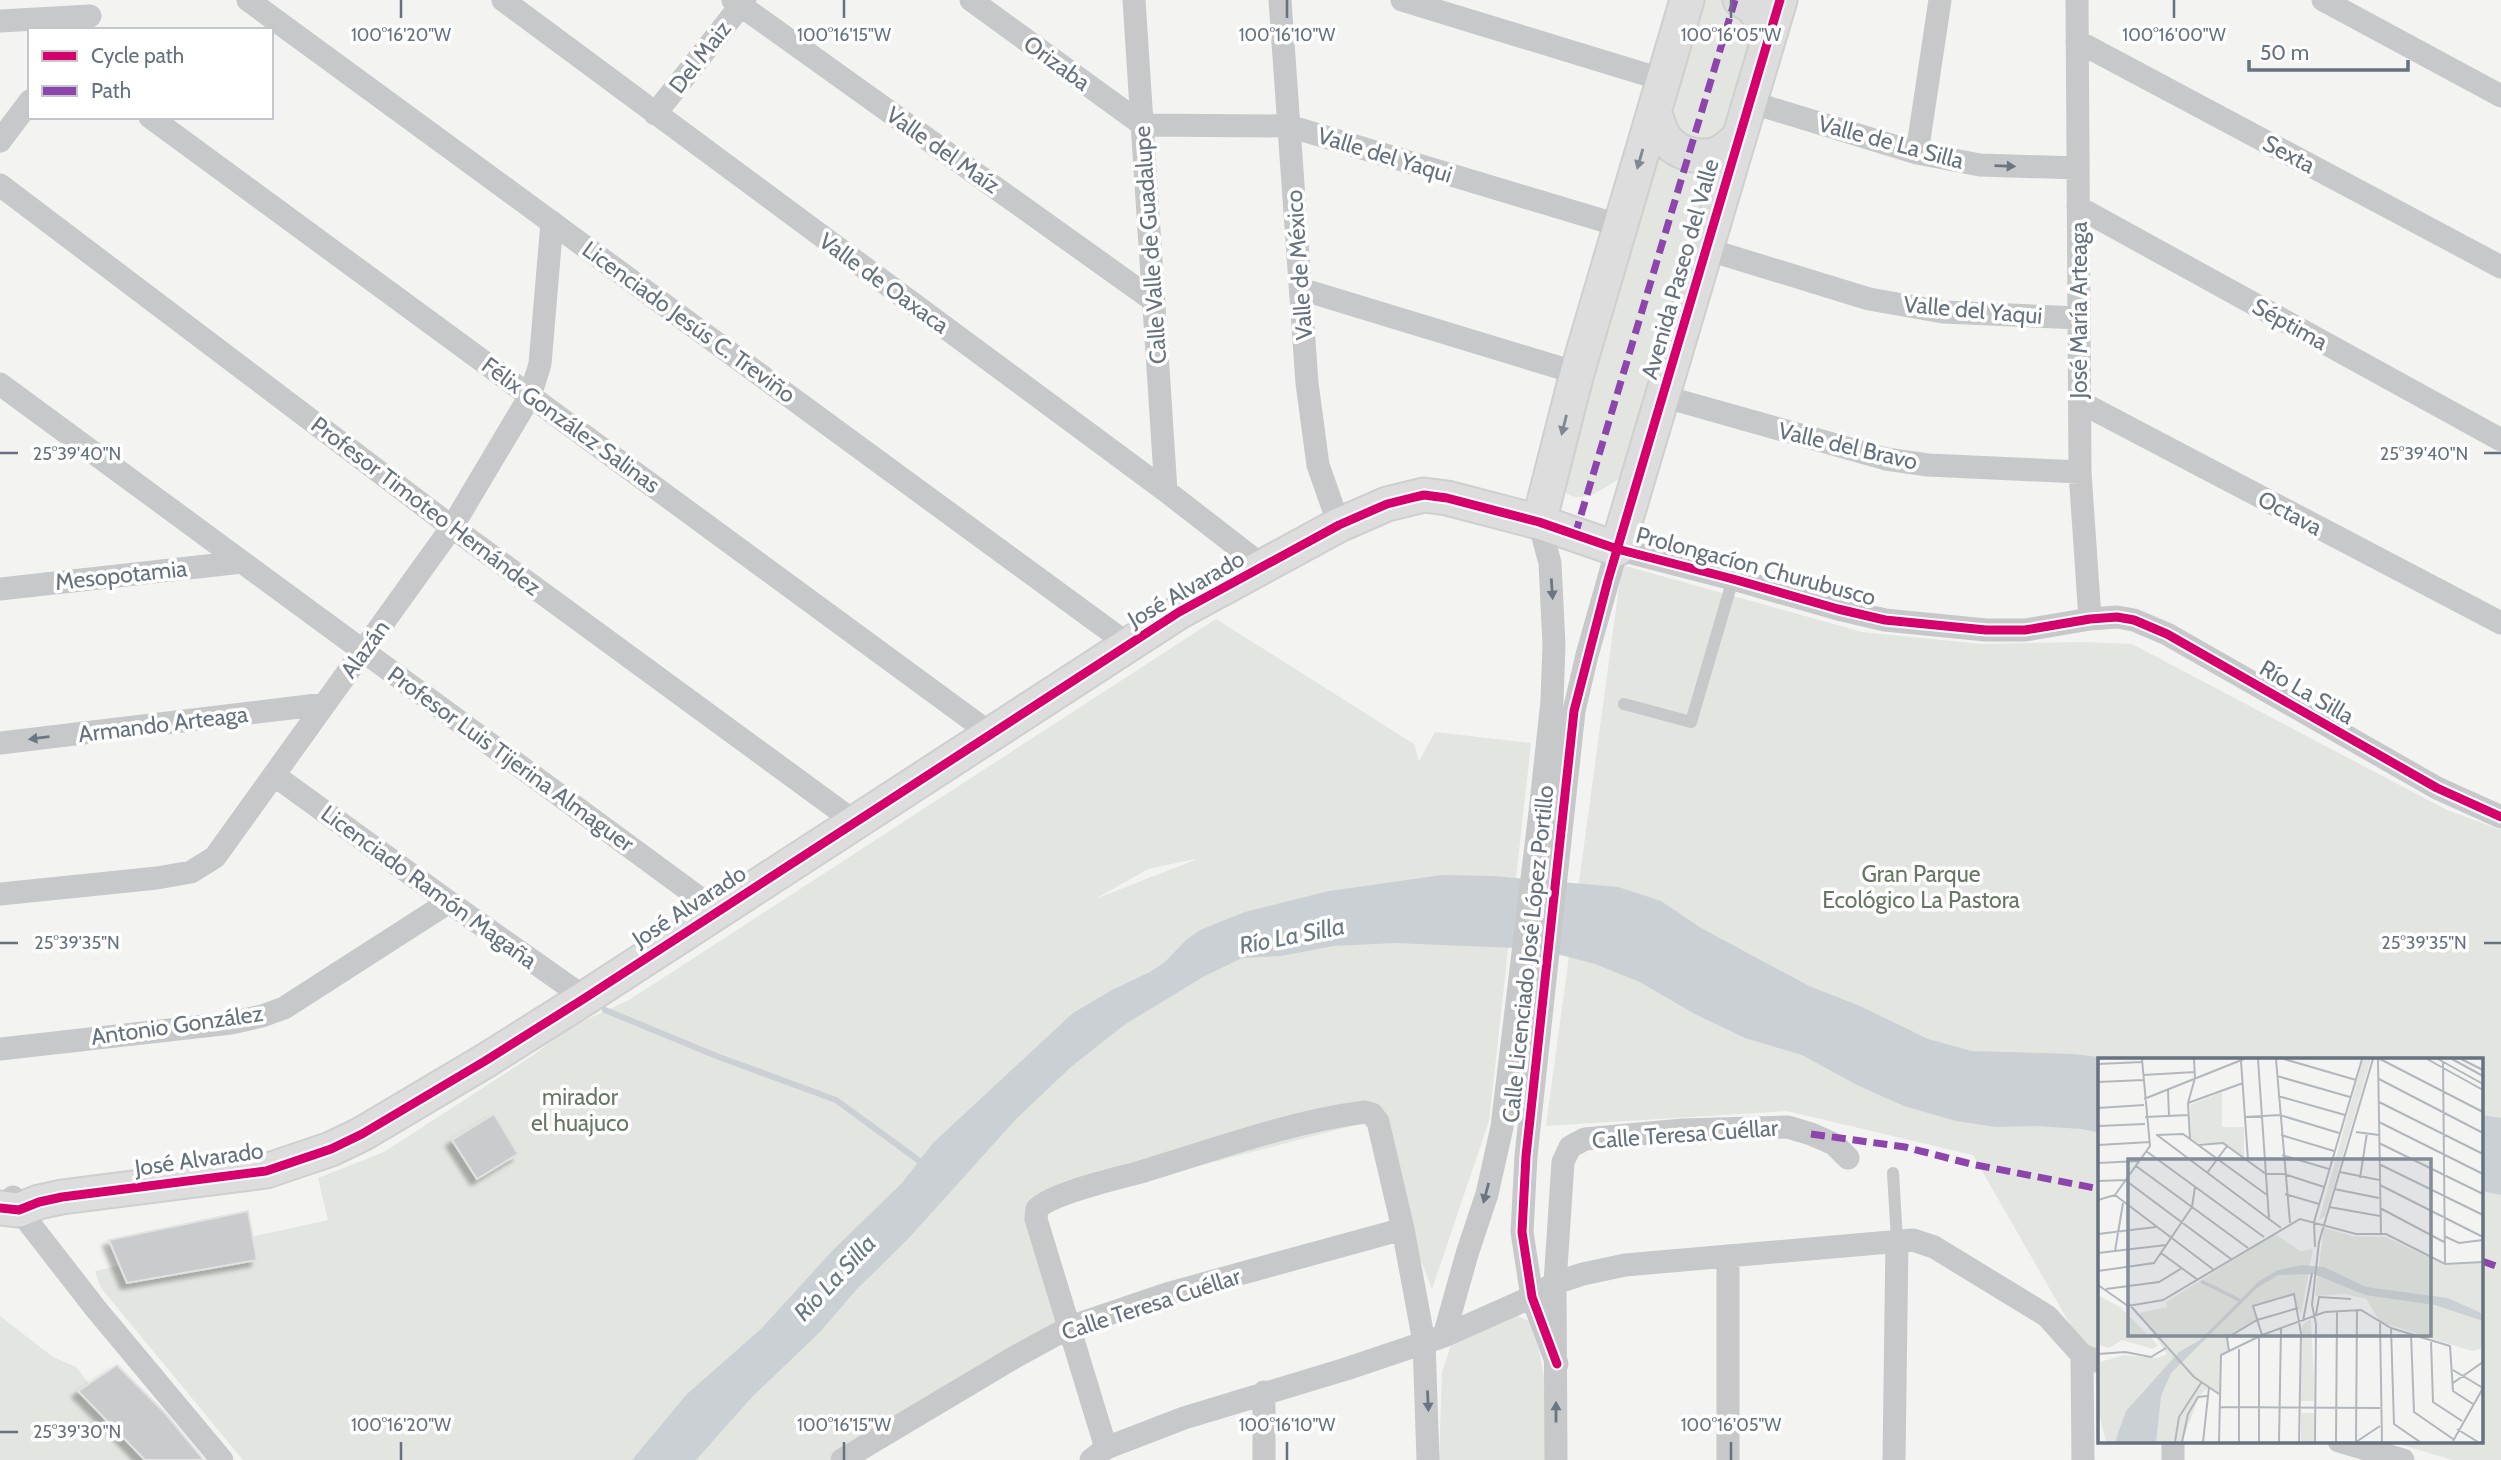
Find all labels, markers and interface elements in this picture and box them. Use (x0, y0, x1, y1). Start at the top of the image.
street label: Del Maiz (663, 15, 737, 99)
text: 100°16'20"W (351, 24, 451, 46)
text: 100°16'15"W (797, 24, 891, 46)
text: 100°16'10"W (1239, 24, 1335, 46)
text: 100°16'05"W (1681, 24, 1781, 46)
text: 100°16'00"W (2122, 24, 2226, 46)
legend (28, 28, 273, 119)
scale bar (2249, 28, 2408, 72)
street label: Orizaba (1018, 30, 1096, 96)
text: 50 m (2260, 40, 2309, 65)
text: Cycle path (91, 43, 184, 68)
text: Path (91, 78, 131, 103)
street label: Valle del Maíz (881, 101, 1005, 199)
street label: Valle de La Silla (1815, 109, 1967, 175)
street label: Valle del Yaqui (1314, 121, 1456, 189)
street label: Calle Valle de Guadalupe (1128, 125, 1172, 365)
street label: Sexta (2258, 129, 2320, 179)
one-way arrow (1635, 149, 1645, 170)
street label: Avenida Paseo del Valle (1635, 155, 1725, 382)
one-way arrow (1995, 160, 2017, 171)
street label: Valle de México (1280, 189, 1318, 341)
street label: José María Arteaga (2065, 221, 2093, 400)
street label: Valle de Oaxaca (814, 227, 954, 339)
street label: Licenciado Jesús C. Treviño (577, 235, 801, 409)
street label: Valle del Yaqui (1902, 290, 2044, 330)
street label: Séptima (2247, 292, 2333, 356)
street label: Félix González Salinas (477, 351, 665, 499)
street label: Profesor Timoteo Hernández (306, 411, 546, 602)
one-way arrow (1558, 414, 1569, 436)
street label: Valle del Bravo (1776, 416, 1920, 476)
text: 25°39'40"N (33, 443, 121, 465)
text: 25°39'40"N (2380, 443, 2468, 465)
street label: Octava (2253, 485, 2327, 541)
street label: Prolongacíon Churubusco (1633, 520, 1879, 612)
street label: José Alvarado (1122, 544, 1249, 634)
street label: Mesopotamia (54, 554, 188, 596)
one-way arrow (1547, 578, 1558, 600)
street label: Alazán (335, 614, 395, 684)
street label: Río La Silla (2255, 654, 2359, 730)
street label: Profesor Luis Tijerina Almaguer (383, 660, 640, 858)
street label: Armando Arteaga (77, 700, 249, 748)
one-way arrow (27, 733, 49, 744)
street label: Calle Licenciado José López Portillo (1496, 784, 1560, 1124)
street label: Licenciado Ramón Magaña (316, 799, 542, 975)
street label: José Alvarado (626, 859, 751, 954)
park label: Gran Parque Ecológico La Pastora (1822, 860, 2020, 914)
water label: Río La Silla (1237, 911, 1347, 960)
text: 25°39'35"N (34, 932, 120, 954)
text: 25°39'35"N (2381, 932, 2467, 954)
street label: Antonio González (89, 999, 265, 1051)
inset map (2098, 1058, 2484, 1442)
park label: mirador el huajuco (531, 1083, 629, 1137)
street label: Calle Teresa Cuéllar (1591, 1113, 1780, 1154)
street label: José Alvarado (132, 1136, 265, 1182)
one-way arrow (1480, 1183, 1491, 1205)
water label: Río La Silla (788, 1229, 882, 1327)
street label: Calle Teresa Cuéllar (1058, 1262, 1245, 1346)
one-way arrow (1422, 1390, 1433, 1412)
one-way arrow (1550, 1401, 1562, 1423)
text: 100°16'20"W (351, 1414, 451, 1436)
text: 100°16'15"W (797, 1414, 891, 1436)
text: 100°16'10"W (1239, 1414, 1335, 1436)
text: 100°16'05"W (1681, 1414, 1781, 1436)
text: 25°39'30"N (33, 1421, 121, 1443)

